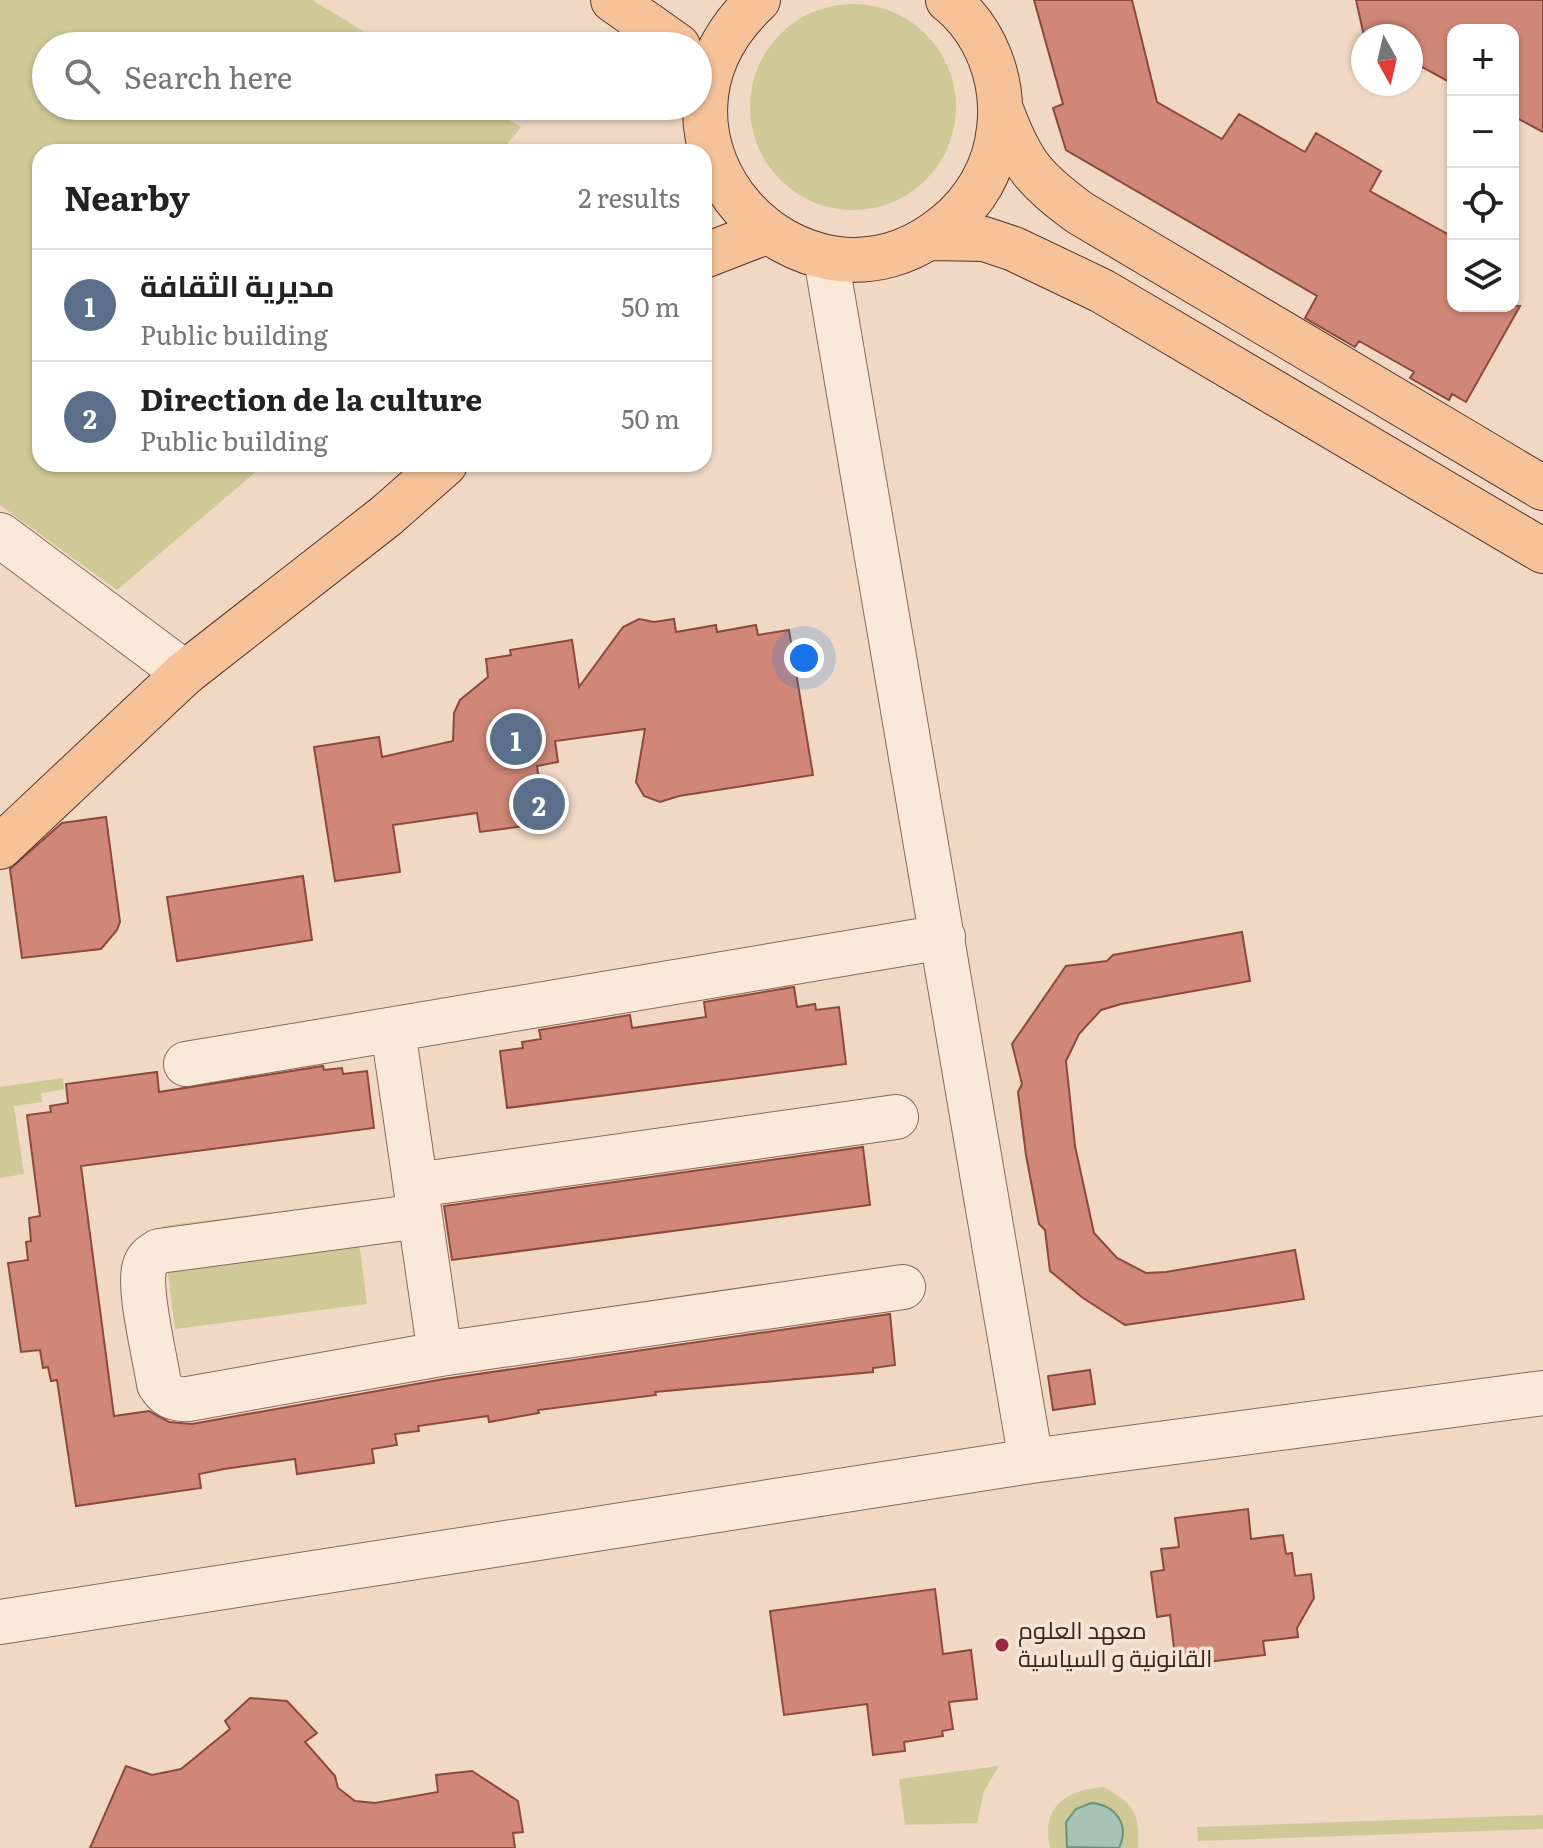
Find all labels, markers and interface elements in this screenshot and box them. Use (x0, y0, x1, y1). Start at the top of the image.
north arrow (1351, 24, 1423, 96)
map controls (1447, 24, 1519, 312)
button: + (1447, 24, 1519, 96)
search box (32, 32, 712, 120)
icon: search (60, 54, 104, 98)
text: Search here (124, 54, 292, 98)
button: − (1447, 96, 1519, 168)
button: locate (1447, 168, 1519, 240)
text: Nearby (64, 171, 190, 221)
text: 2 results (578, 177, 680, 216)
button: layers (1447, 240, 1519, 312)
text: مديرية الثقافة (140, 262, 335, 306)
text: 1 (85, 286, 95, 325)
text: 50 m (621, 286, 680, 325)
text: Public building (140, 314, 328, 353)
text: Direction de la culture (140, 376, 482, 420)
text: 2 (83, 398, 97, 437)
text: 50 m (621, 398, 680, 437)
text: Public building (140, 420, 328, 459)
your location (784, 638, 824, 678)
pin: 1 (490, 709, 542, 769)
pin: 2 (513, 774, 565, 834)
place label: معهد العلوم القانونية و السياسية (1018, 1611, 1212, 1674)
marker: معهد العلوم القانونية و السياسية (993, 1636, 1011, 1654)

